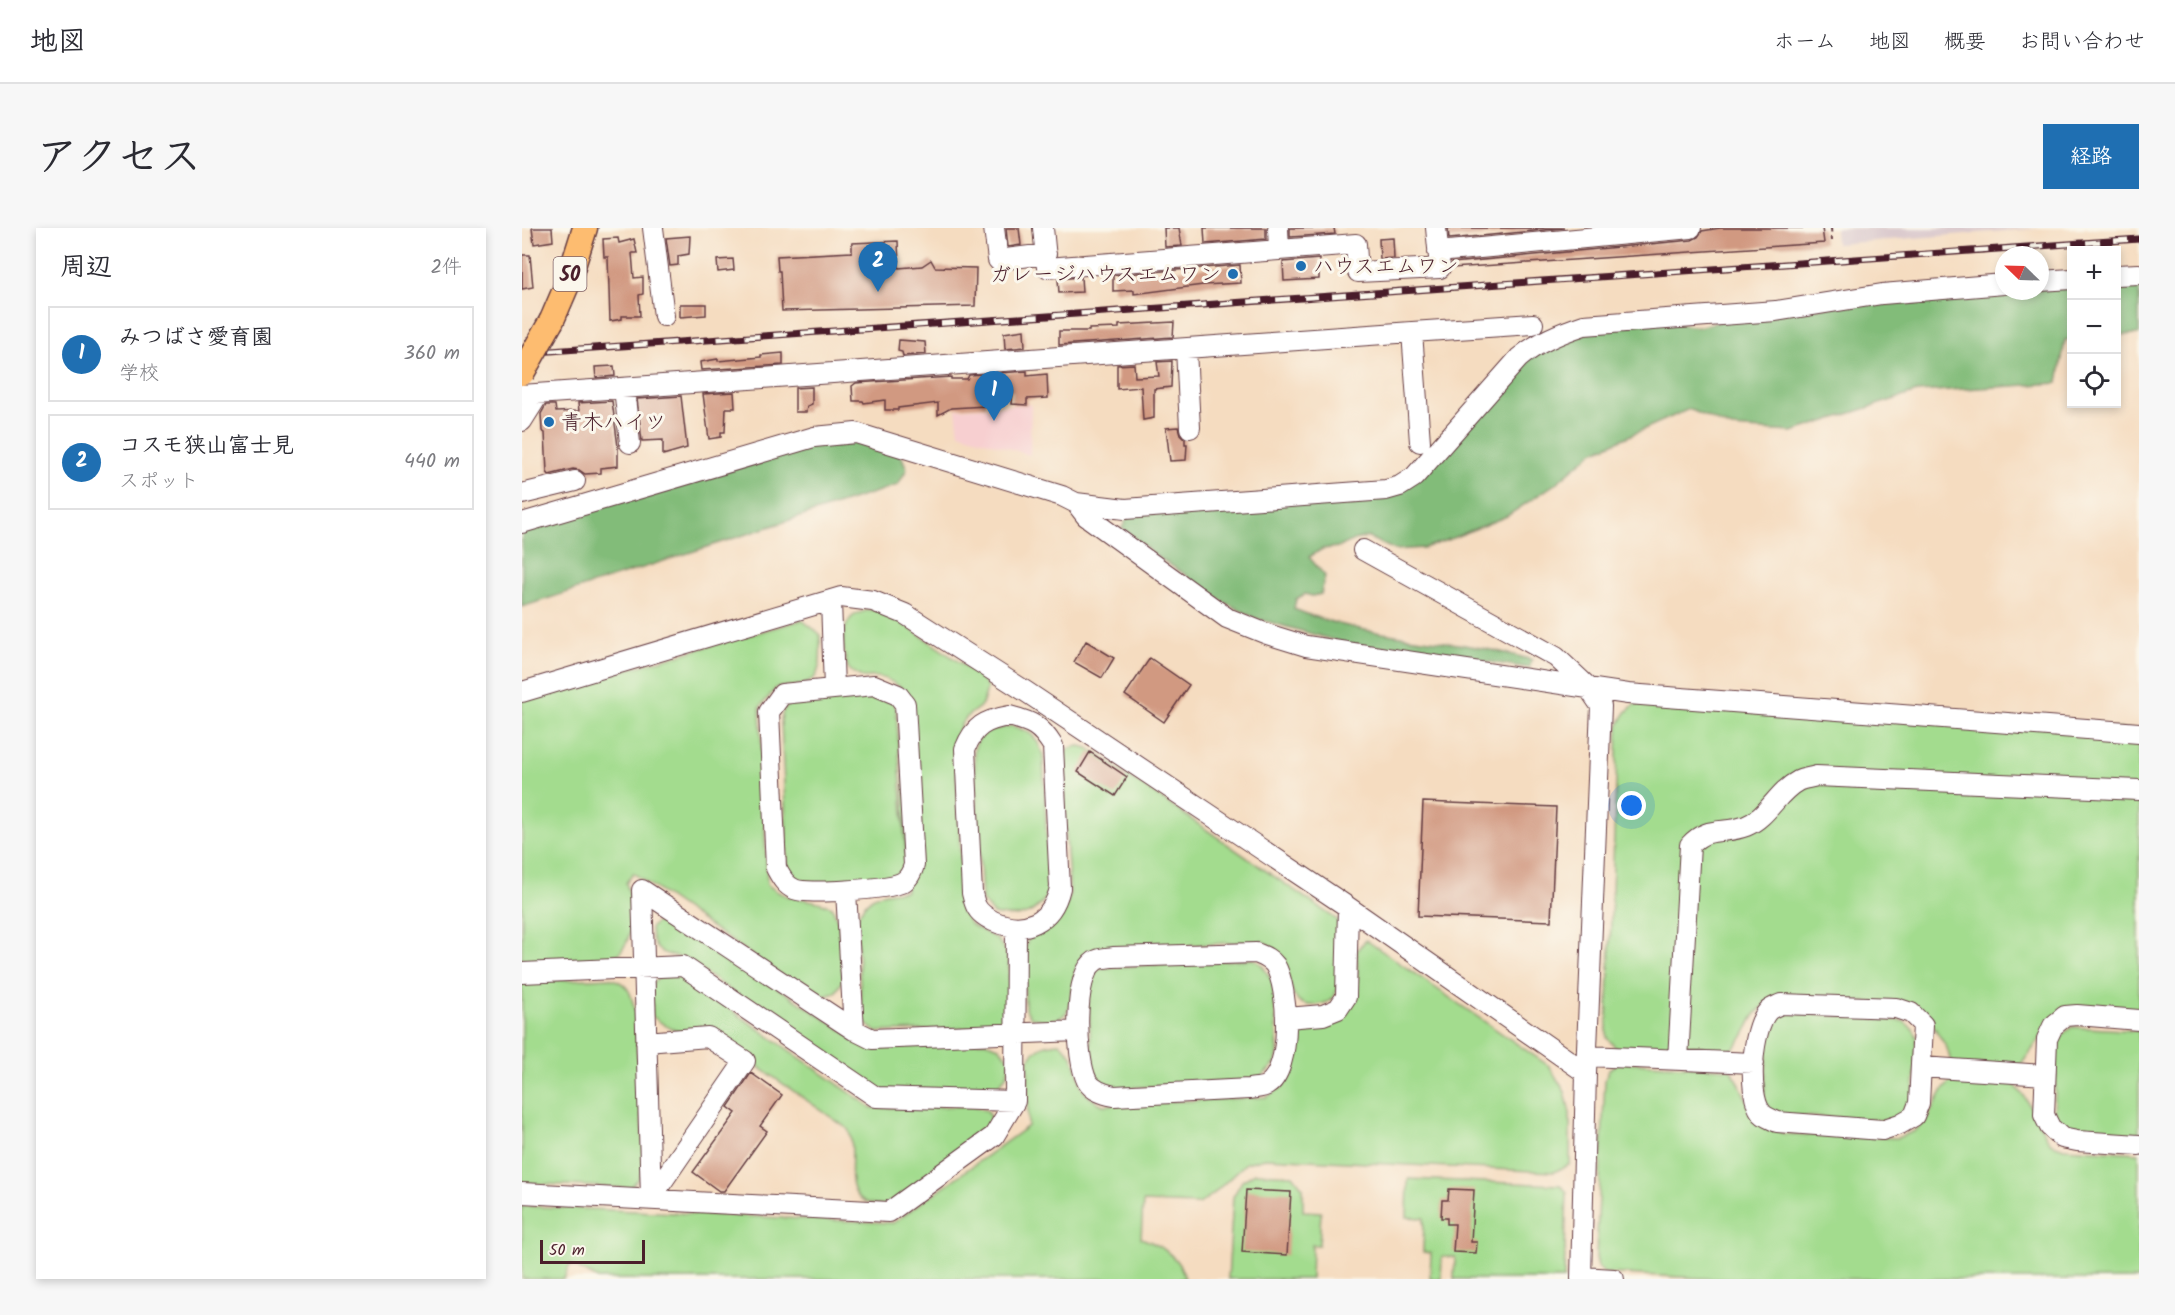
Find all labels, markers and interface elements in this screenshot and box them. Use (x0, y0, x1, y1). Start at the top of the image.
text: 地図 (30, 20, 86, 65)
text: ホーム (1774, 26, 1836, 59)
text: 地図 (1869, 26, 1911, 59)
text: 概要 (1944, 26, 1986, 59)
text: お問い合わせ (2019, 26, 2145, 59)
button: 経路 (2043, 124, 2139, 189)
text: アクセス (36, 125, 201, 192)
pin: 2 (858, 242, 898, 292)
north arrow (1995, 246, 2049, 300)
map controls (2067, 246, 2121, 408)
button: + (2067, 246, 2121, 300)
text: 周辺 (60, 247, 112, 289)
place label: ハウスエムワン (1313, 251, 1459, 284)
text: 2件 (430, 252, 462, 284)
road number: 50 (554, 257, 586, 291)
place label: ガレージハウスエムワン (990, 259, 1221, 292)
marker: ハウスエムワン (1294, 259, 1308, 273)
marker: ガレージハウスエムワン (1226, 267, 1240, 281)
button: − (2067, 300, 2121, 354)
text: みつばさ愛育園 (119, 321, 273, 356)
text: 1 (78, 338, 85, 370)
text: 360 m (404, 338, 460, 370)
button: locate (2067, 354, 2121, 408)
text: 学校 (119, 358, 159, 390)
pin: 1 (974, 372, 1014, 421)
place label: 青木ハイツ (561, 407, 666, 440)
marker: 青木ハイツ (542, 415, 556, 429)
text: コスモ狭山富士見 (119, 429, 294, 464)
text: 2 (76, 446, 87, 478)
text: 440 m (404, 446, 460, 478)
text: スポット (119, 466, 199, 498)
your location (1617, 791, 1646, 820)
scale bar (540, 1237, 645, 1264)
text: 50 m (549, 1238, 585, 1263)

